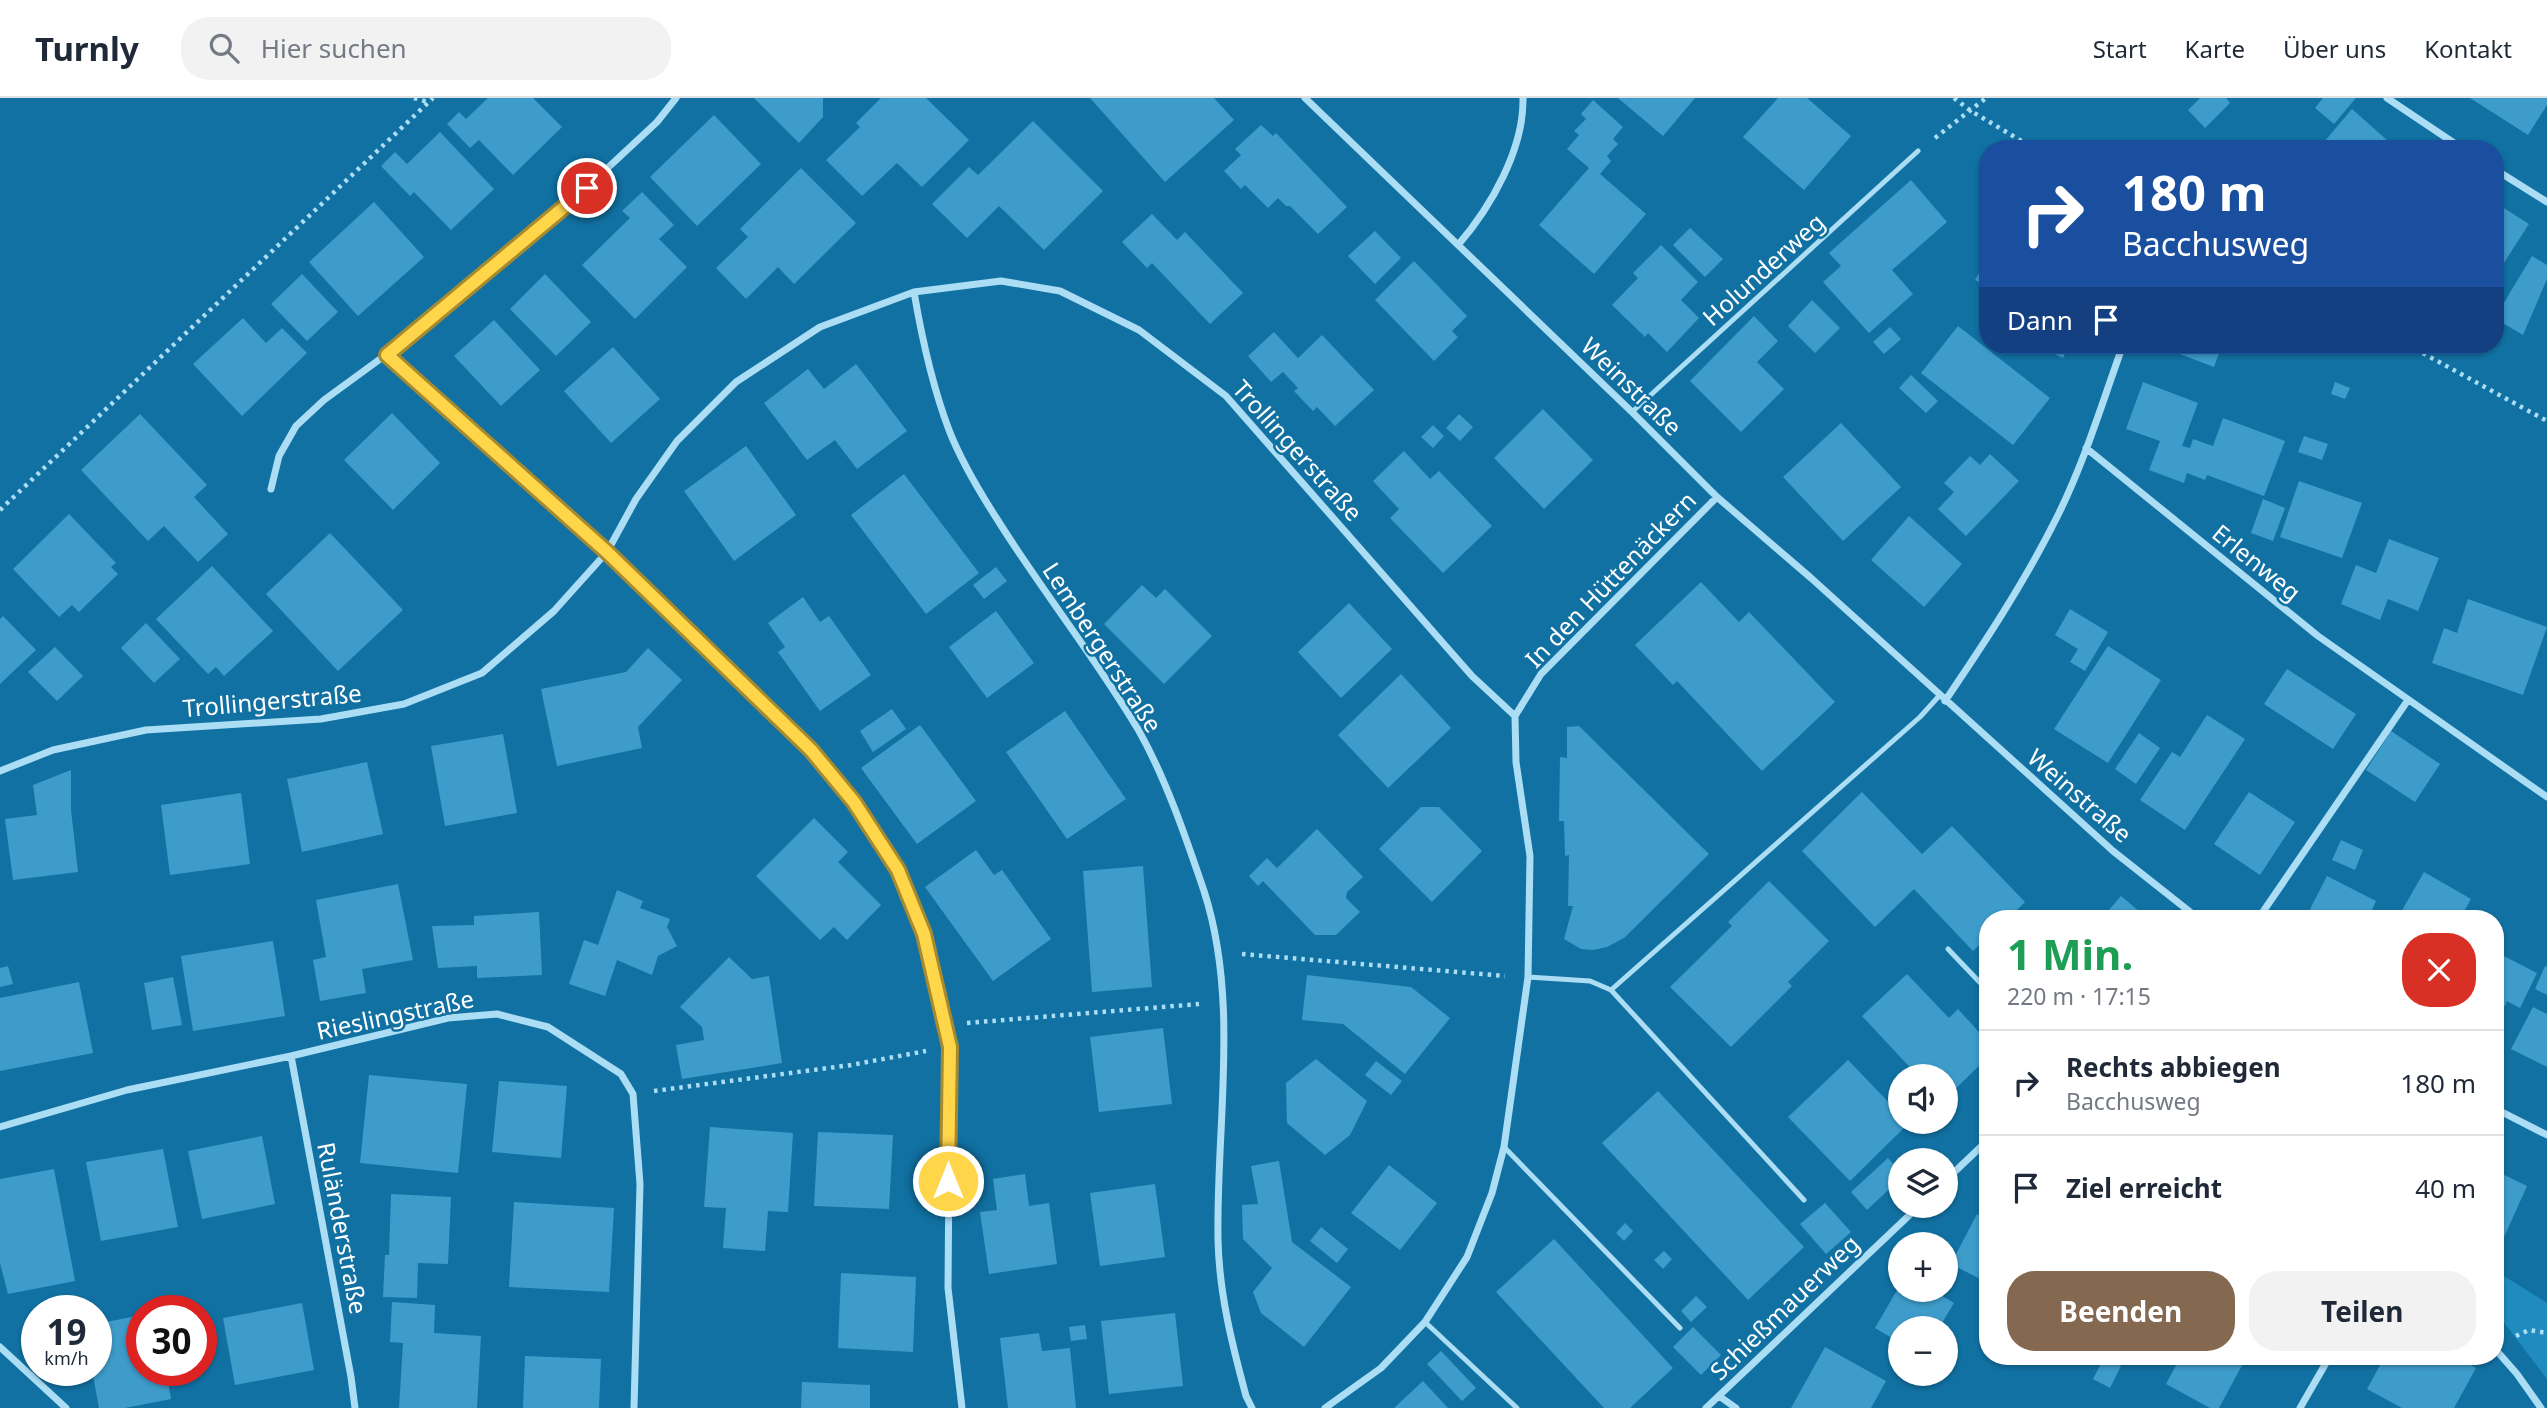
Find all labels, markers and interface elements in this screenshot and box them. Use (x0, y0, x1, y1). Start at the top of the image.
search box (181, 17, 671, 80)
text: Turnly (35, 26, 139, 71)
icon: search (205, 29, 243, 67)
text: Hier suchen (261, 30, 407, 66)
text: Start (2093, 32, 2147, 65)
text: Karte (2185, 32, 2245, 65)
text: Über uns (2283, 32, 2386, 65)
text: Kontakt (2424, 32, 2512, 65)
pin (557, 158, 617, 218)
text: 180 m (2122, 159, 2267, 225)
icon: right (2007, 168, 2098, 259)
icon: arrive (568, 169, 606, 207)
street label: Holunderweg (1695, 205, 1831, 333)
text: Bacchusweg (2122, 222, 2309, 265)
icon: arrive (2087, 301, 2125, 339)
text: Dann (2007, 302, 2073, 338)
street label: Weinstraße (1574, 330, 1690, 442)
street label: Trollingerstraße (1226, 372, 1370, 528)
street label: In den Hüttenäckern (1517, 484, 1703, 674)
street label: Erlenweg (2206, 516, 2308, 608)
street label: Lembergerstraße (1036, 556, 1170, 738)
street label: Trollingerstraße (181, 676, 363, 724)
street label: Weinstraße (2021, 741, 2139, 849)
text: 1 Min. (2007, 925, 2133, 982)
button: close (2402, 933, 2476, 1007)
text: 220 m · 17:15 (2007, 980, 2151, 1012)
street label: Rieslingstraße (313, 981, 477, 1047)
text: Rechts abbiegen (2066, 1049, 2281, 1085)
map controls (1888, 1064, 1958, 1386)
button: sound (1888, 1064, 1958, 1134)
icon: right (2007, 1064, 2045, 1102)
text: 180 m (2400, 1065, 2476, 1101)
text: Bacchusweg (2066, 1085, 2201, 1117)
street label: Ruländerstraße (310, 1139, 376, 1317)
position arrow (911, 1144, 985, 1218)
button: layers (1888, 1148, 1958, 1218)
icon: arrive (2007, 1169, 2045, 1207)
text: Ziel erreicht (2066, 1170, 2222, 1206)
text: 40 m (2415, 1170, 2476, 1206)
street label: Schießmauerweg (1702, 1227, 1866, 1387)
button: + (1888, 1232, 1958, 1302)
button: Beenden (2007, 1271, 2235, 1351)
button: Teilen (2249, 1271, 2476, 1351)
speed limit sign: 30 (126, 1295, 217, 1386)
text: 19 (46, 1308, 87, 1355)
button: − (1888, 1316, 1958, 1386)
text: km/h (44, 1346, 89, 1370)

